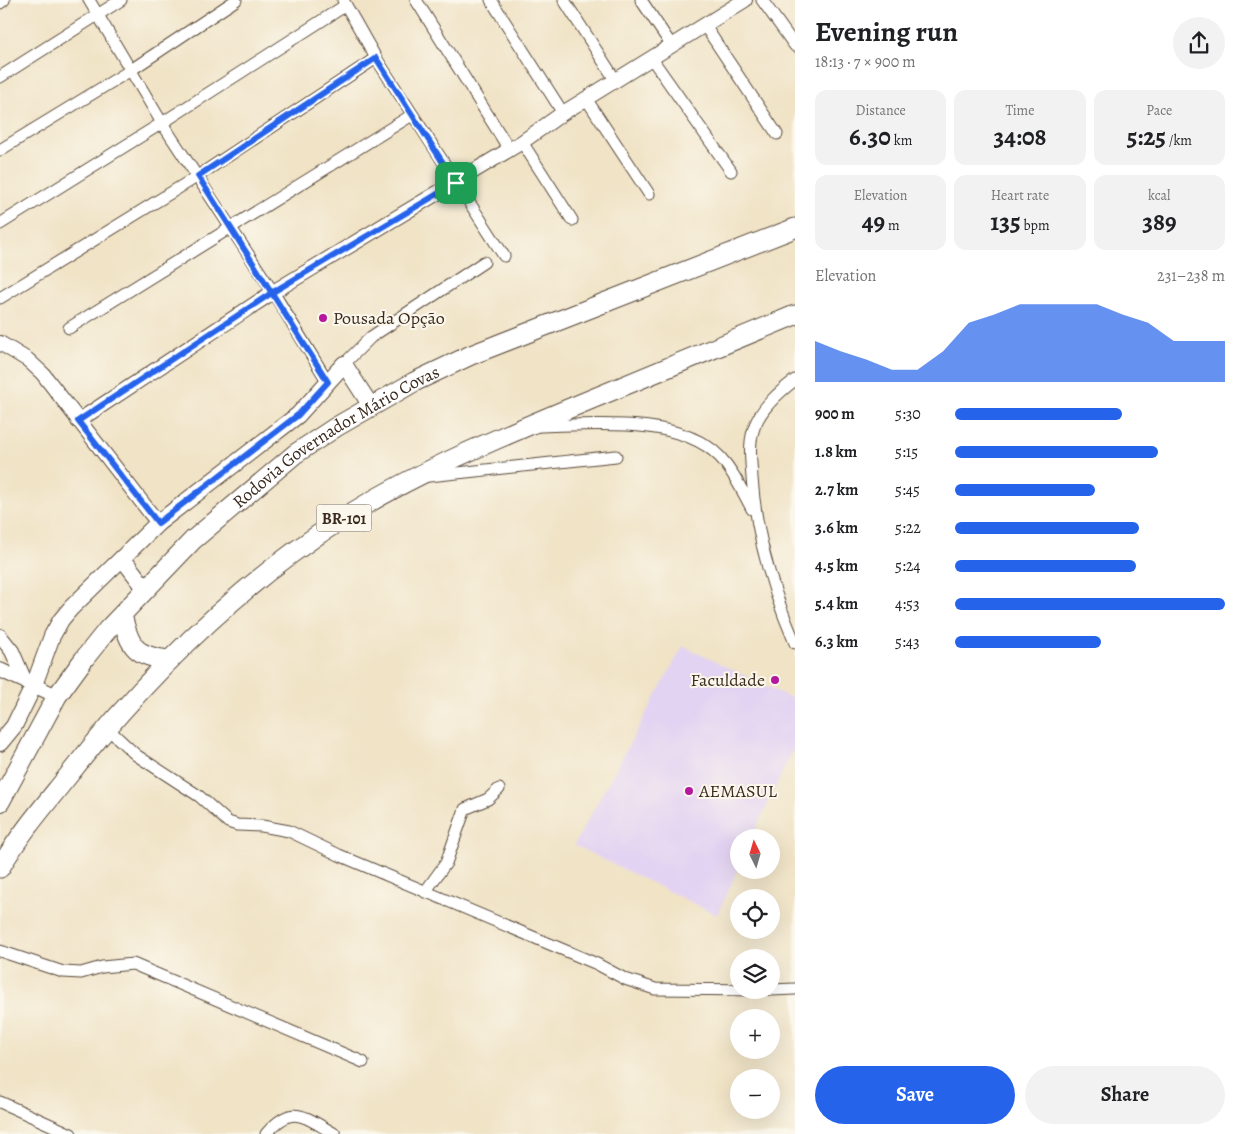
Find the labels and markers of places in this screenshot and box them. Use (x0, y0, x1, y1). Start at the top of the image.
pin (435, 162, 477, 204)
place label: Pousada Opção (333, 306, 445, 330)
marker: Pousada Opção (317, 312, 329, 324)
place label: Faculdade (691, 668, 765, 692)
marker: Faculdade (769, 674, 781, 686)
place label: AEMASUL (698, 779, 778, 803)
marker: AEMASUL (683, 785, 695, 797)

